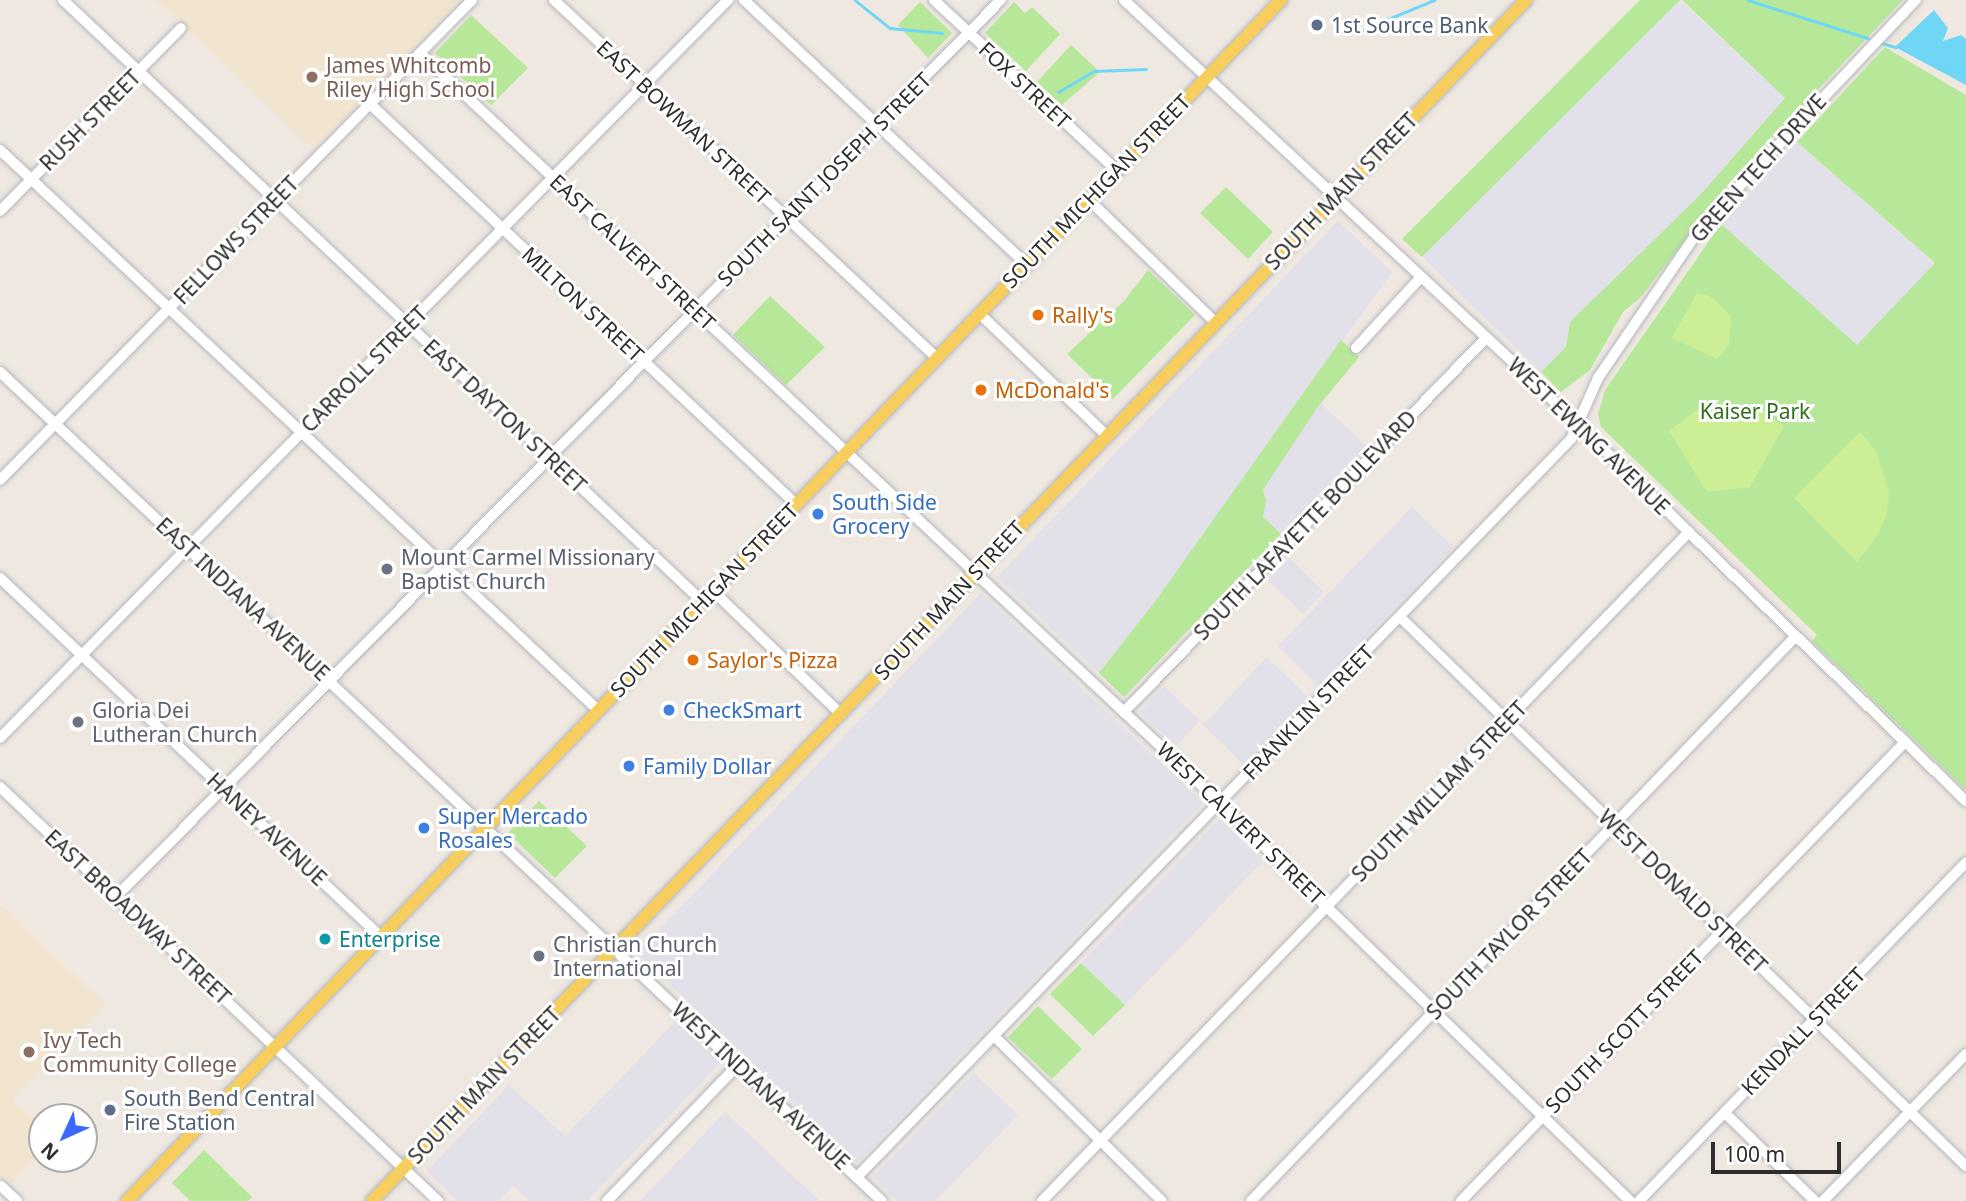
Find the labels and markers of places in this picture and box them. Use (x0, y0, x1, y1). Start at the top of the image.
place label: 1st Source Bank (1331, 12, 1489, 38)
marker: 1st Source Bank (1309, 17, 1325, 33)
place label: James Whitcomb Riley High School (326, 52, 495, 102)
marker: James Whitcomb Riley High School (304, 69, 320, 85)
place label: Rally's (1052, 302, 1113, 328)
marker: Rally's (1030, 307, 1046, 323)
place label: McDonald's (995, 377, 1109, 403)
marker: McDonald's (973, 382, 989, 398)
place label: South Side Grocery (832, 489, 937, 539)
marker: South Side Grocery (810, 506, 826, 522)
place label: Mount Carmel Missionary Baptist Church (401, 544, 655, 594)
marker: Mount Carmel Missionary Baptist Church (379, 561, 395, 577)
place label: Saylor's Pizza (707, 647, 838, 673)
marker: Saylor's Pizza (685, 652, 701, 668)
place label: Gloria Dei Lutheran Church (92, 697, 257, 747)
place label: CheckSmart (683, 697, 802, 723)
marker: CheckSmart (661, 702, 677, 718)
marker: Gloria Dei Lutheran Church (70, 714, 86, 730)
place label: Family Dollar (643, 753, 772, 779)
marker: Family Dollar (621, 758, 637, 774)
place label: Super Mercado Rosales (438, 803, 588, 853)
marker: Super Mercado Rosales (416, 820, 432, 836)
place label: Enterprise (339, 926, 441, 952)
marker: Enterprise (317, 931, 333, 947)
place label: Christian Church International (553, 931, 717, 981)
marker: Christian Church International (531, 948, 547, 964)
place label: Ivy Tech Community College (43, 1027, 237, 1077)
marker: Ivy Tech Community College (21, 1044, 37, 1060)
place label: South Bend Central Fire Station (124, 1085, 315, 1135)
marker: South Bend Central Fire Station (102, 1102, 118, 1118)

